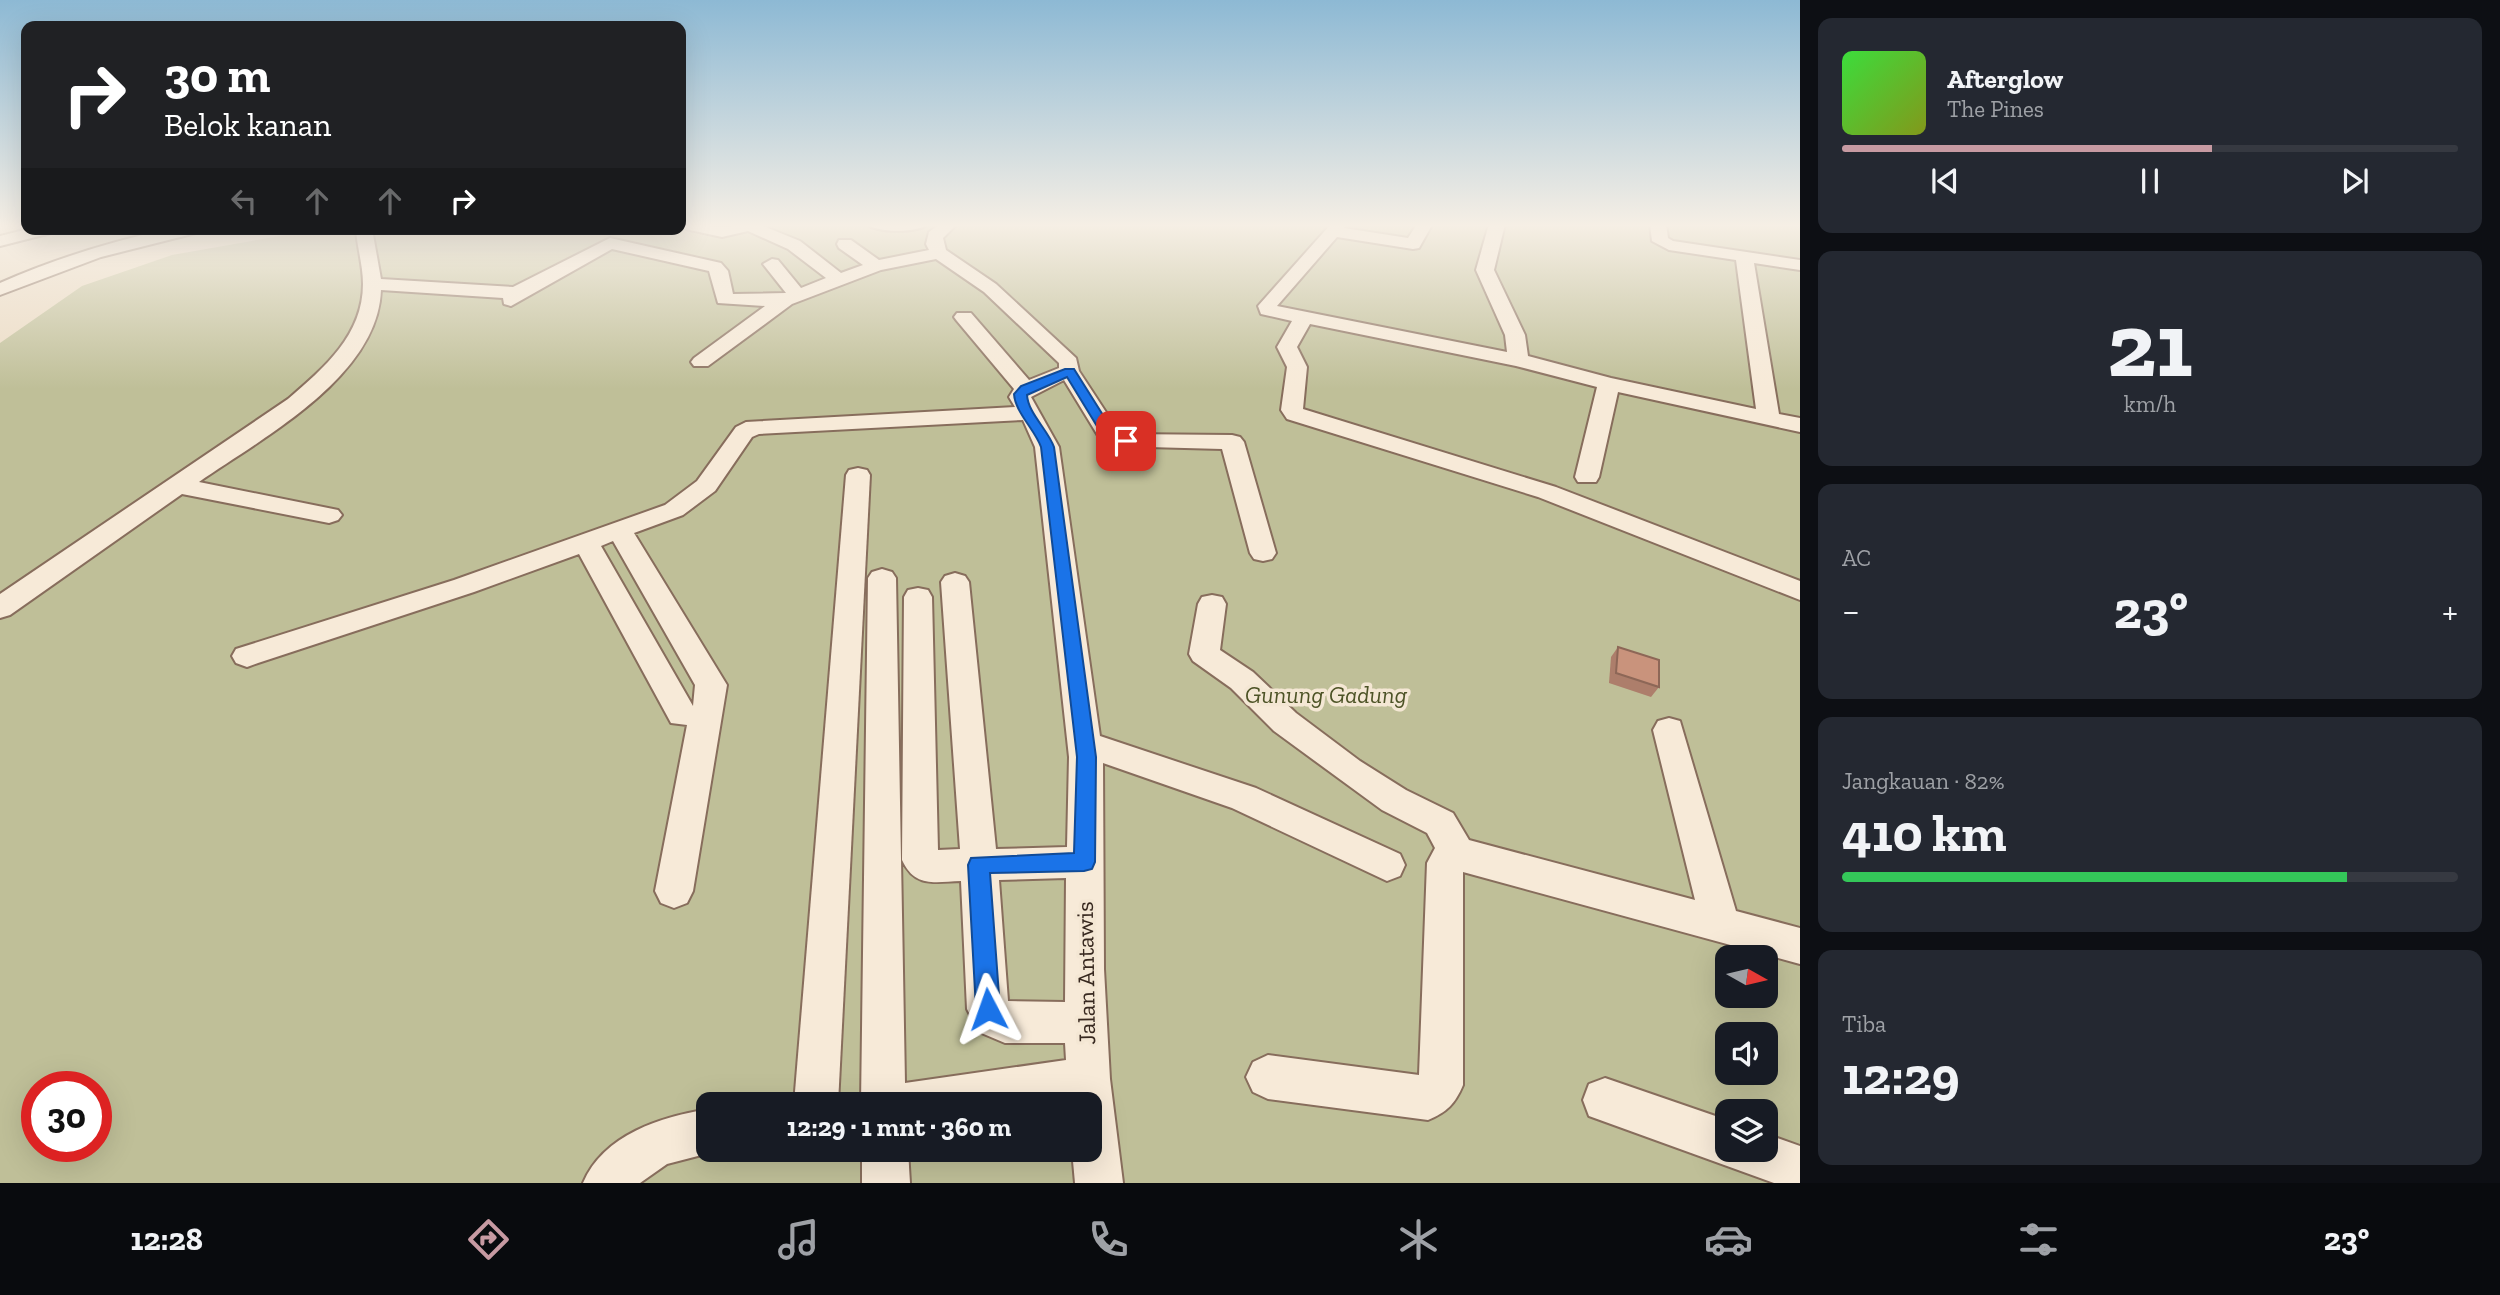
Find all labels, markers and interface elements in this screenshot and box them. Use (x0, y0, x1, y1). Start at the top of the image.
text: 30 m (164, 46, 270, 105)
icon: right (49, 49, 140, 140)
text: Afterglow (1947, 63, 2063, 95)
text: The Pines (1947, 95, 2044, 123)
text: Belok kanan (164, 106, 331, 144)
icon: previous (1926, 162, 1964, 200)
icon: pause (2131, 162, 2169, 200)
icon: next (2336, 162, 2374, 200)
icon: left (225, 182, 263, 220)
icon: ahead (298, 182, 336, 220)
icon: ahead (371, 182, 409, 220)
icon: right (444, 182, 482, 220)
text: 21 (2107, 290, 2193, 399)
text: km/h (2124, 390, 2176, 418)
pin (1096, 411, 1156, 471)
icon: arrive (1107, 422, 1145, 460)
text: AC (1842, 544, 1871, 572)
text: 23° (2114, 579, 2188, 641)
text: − (1842, 588, 1860, 634)
text: + (2442, 588, 2458, 634)
park label: Gunung Gadung (1245, 680, 1408, 709)
text: Jangkauan · 82% (1842, 767, 2005, 795)
text: 410 km (1842, 802, 2007, 864)
street label: Jalan Antawis (1070, 901, 1101, 1045)
north arrow (1715, 945, 1778, 1008)
map controls (1715, 945, 1778, 1162)
position arrow (951, 972, 1025, 1046)
text: Tiba (1842, 1010, 1886, 1038)
button: sound (1715, 1022, 1778, 1085)
text: 12:29 (1842, 1045, 1960, 1107)
speed limit sign: 30 (21, 1071, 112, 1162)
button: layers (1715, 1099, 1778, 1162)
text: 12:29 · 1 mnt · 360 m (787, 1111, 1011, 1143)
icon: directions (464, 1215, 513, 1264)
icon: music (774, 1215, 823, 1264)
icon: phone (1084, 1215, 1133, 1264)
icon: climate (1394, 1215, 1443, 1264)
icon: car (1704, 1215, 1753, 1264)
icon: filters (2014, 1215, 2063, 1264)
text: 12:28 (130, 1220, 203, 1258)
text: 23° (2324, 1220, 2369, 1258)

